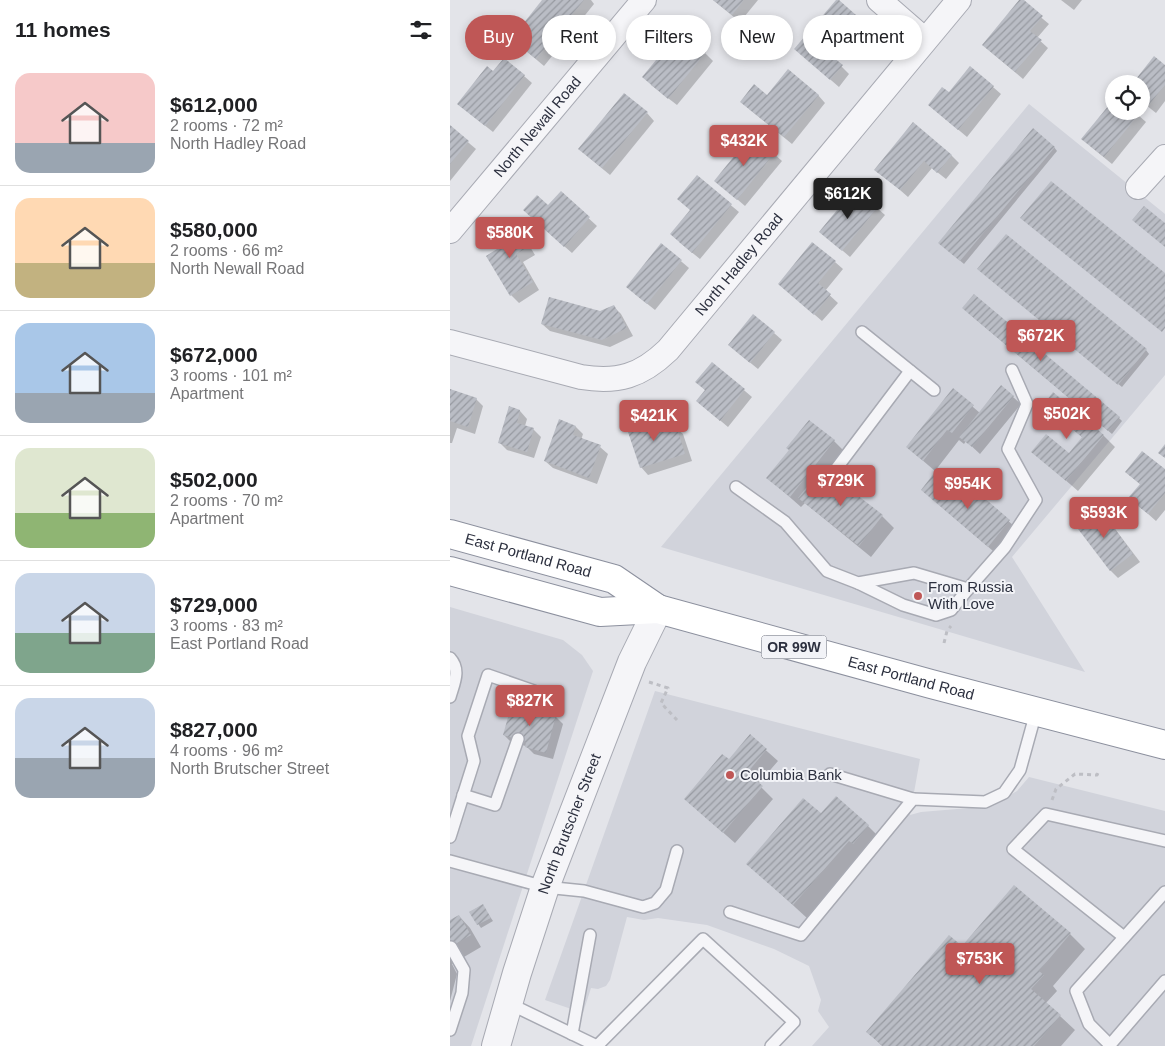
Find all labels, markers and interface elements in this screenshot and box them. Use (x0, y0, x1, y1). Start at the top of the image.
chip: Buy (465, 15, 532, 60)
chip: Rent (542, 15, 616, 60)
chip: Filters (626, 15, 711, 60)
chip: New (721, 15, 793, 60)
chip: Apartment (803, 15, 922, 60)
icon: filters (407, 16, 435, 44)
text: 11 homes (15, 18, 111, 41)
street label: North Newall Road (490, 73, 584, 180)
map controls (1105, 75, 1150, 120)
button: locate (1105, 75, 1150, 120)
icon: home (55, 93, 115, 153)
text: $612,000 (170, 93, 258, 116)
text: 2 rooms · 72 m² (170, 117, 283, 134)
pin: $432K (709, 124, 779, 167)
text: $432K (720, 132, 768, 149)
text: North Hadley Road (170, 135, 306, 152)
pin: $612K (813, 178, 883, 220)
text: $612K (824, 185, 872, 202)
street label: North Hadley Road (691, 210, 786, 319)
pin: $580K (475, 216, 545, 259)
icon: home (55, 218, 115, 278)
text: $580,000 (170, 218, 258, 241)
text: $580K (486, 224, 534, 241)
text: 2 rooms · 66 m² (170, 242, 283, 259)
text: North Newall Road (170, 260, 304, 277)
pin: $672K (1006, 320, 1076, 362)
text: $672K (1017, 327, 1065, 344)
icon: home (55, 343, 115, 403)
text: $672,000 (170, 343, 258, 366)
text: 3 rooms · 101 m² (170, 367, 292, 384)
text: Apartment (170, 385, 244, 402)
pin: $502K (1032, 398, 1102, 440)
pin: $421K (619, 400, 689, 442)
text: $502K (1043, 405, 1091, 422)
text: $421K (630, 407, 678, 424)
pin: $729K (806, 464, 876, 507)
icon: home (55, 468, 115, 528)
text: $502,000 (170, 468, 258, 491)
pin: $954K (933, 468, 1003, 510)
text: $729K (817, 472, 865, 489)
text: $954K (944, 475, 992, 492)
text: 2 rooms · 70 m² (170, 492, 283, 509)
pin: $593K (1069, 496, 1139, 539)
text: $593K (1080, 504, 1128, 521)
text: Apartment (170, 510, 244, 527)
street label: East Portland Road (463, 530, 593, 580)
place label: From Russia With Love (928, 578, 1014, 612)
marker: From Russia With Love (912, 590, 924, 602)
icon: home (55, 593, 115, 653)
text: $729,000 (170, 593, 258, 616)
text: 3 rooms · 83 m² (170, 617, 283, 634)
text: East Portland Road (170, 635, 309, 652)
road number: OR 99W (762, 636, 826, 659)
street label: East Portland Road (846, 653, 976, 703)
pin: $827K (495, 684, 565, 727)
text: $827K (506, 692, 554, 709)
icon: home (55, 718, 115, 778)
text: $827,000 (170, 718, 258, 741)
text: 4 rooms · 96 m² (170, 742, 283, 759)
street label: North Brutscher Street (534, 750, 604, 896)
text: North Brutscher Street (170, 760, 329, 777)
place label: Columbia Bank (740, 766, 842, 783)
marker: Columbia Bank (724, 769, 736, 781)
pin: $753K (945, 942, 1015, 985)
text: $753K (956, 950, 1004, 967)

